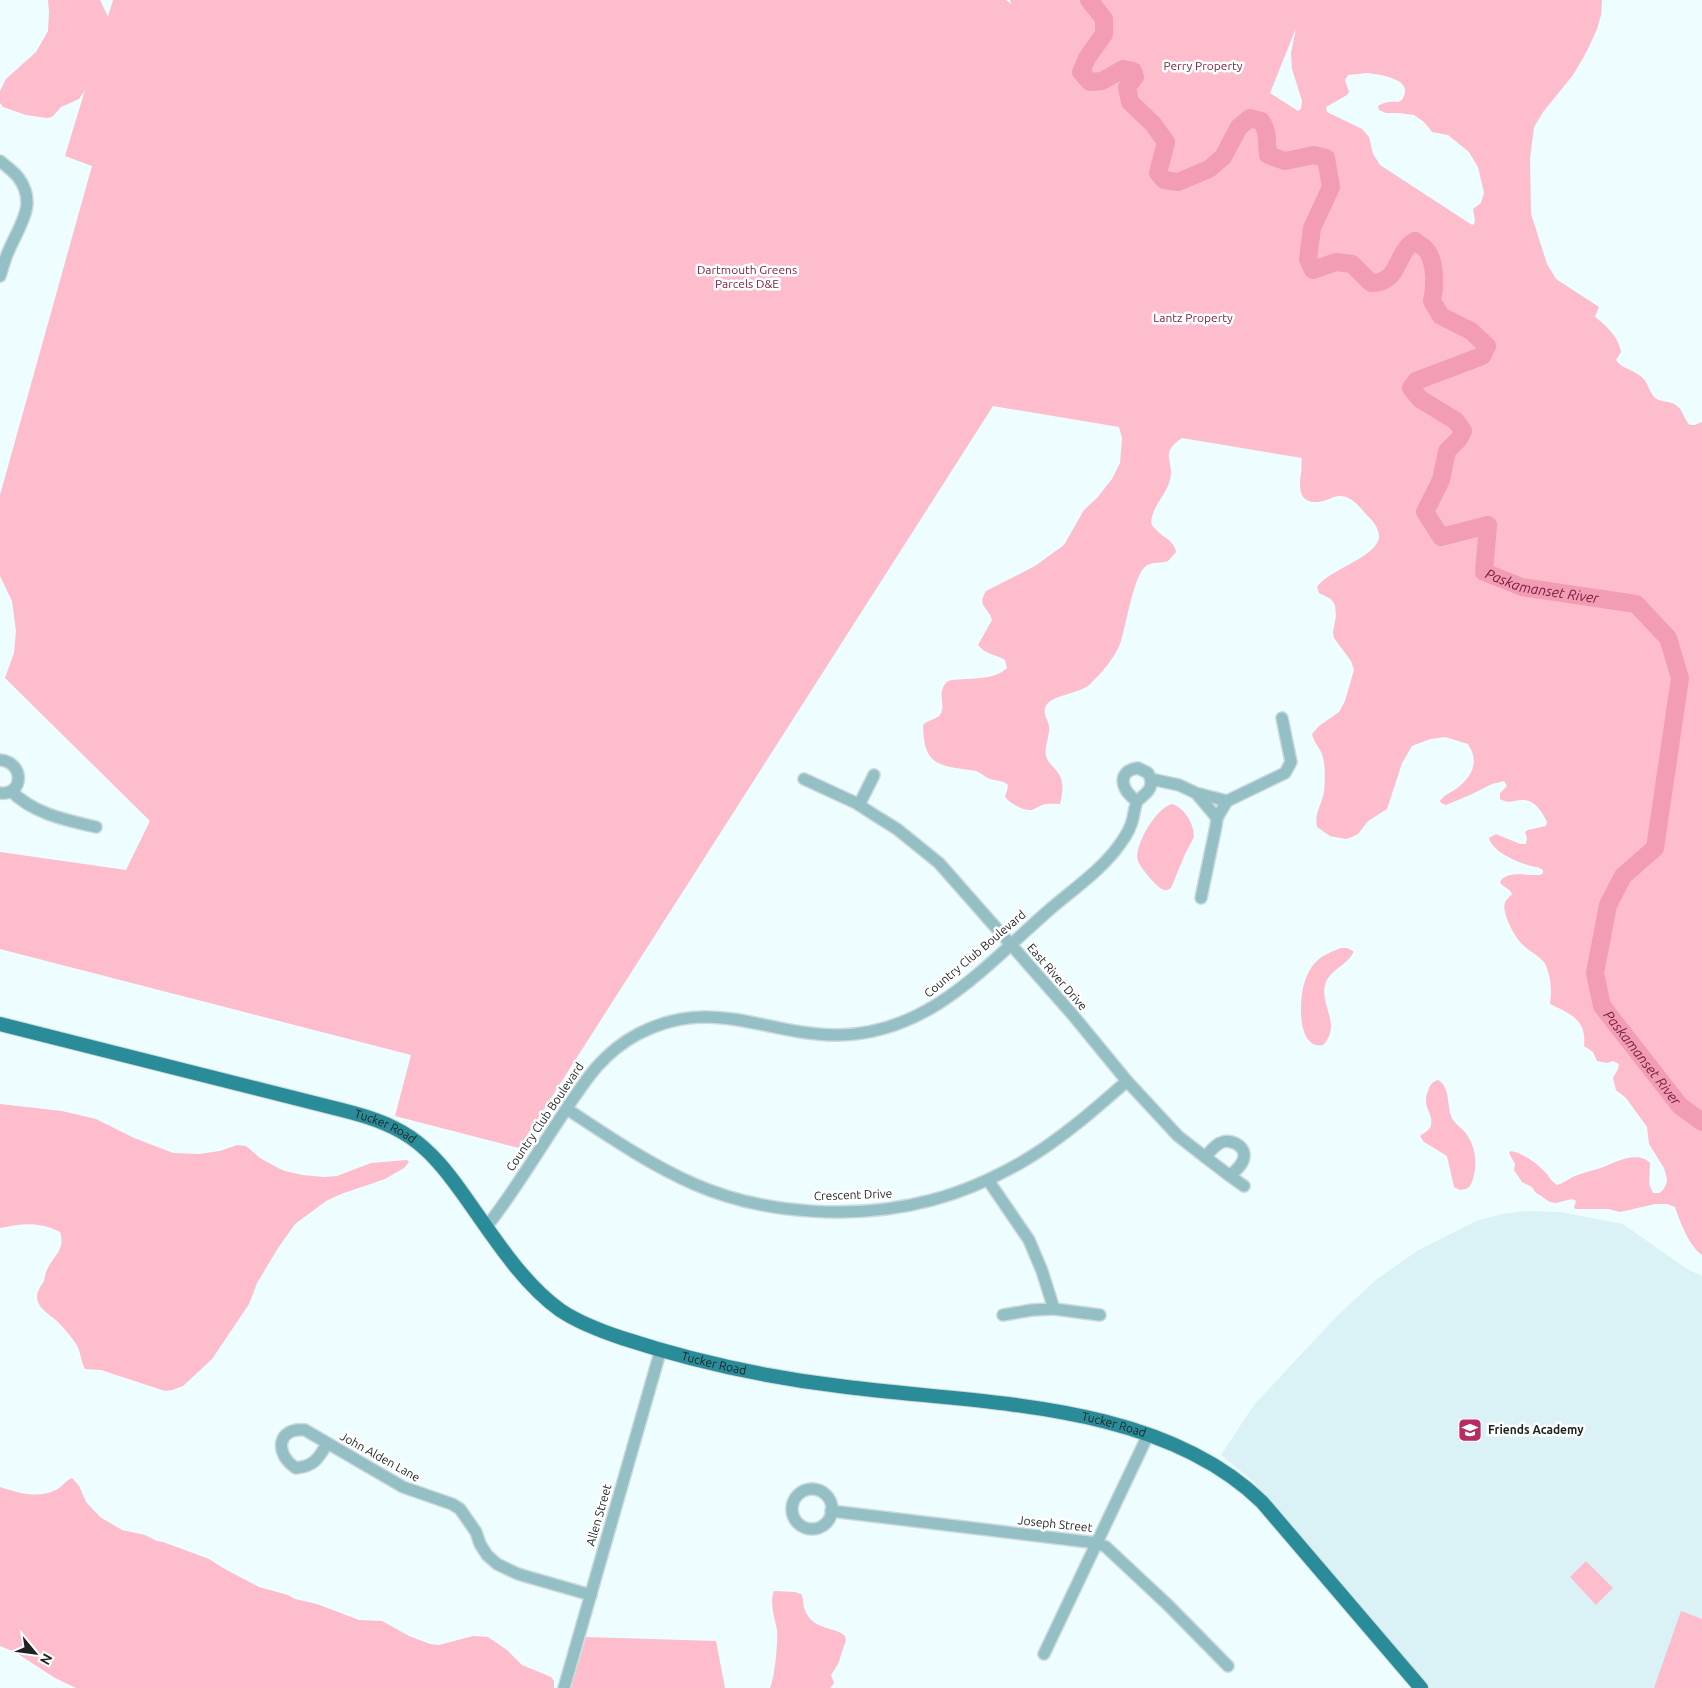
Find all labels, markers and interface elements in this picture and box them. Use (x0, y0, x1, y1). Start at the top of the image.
park label: Perry Property (1164, 59, 1243, 72)
park label: Dartmouth Greens Parcels D&E (697, 263, 797, 290)
park label: Lantz Property (1153, 311, 1233, 324)
water label: Paskamanset River (1483, 565, 1600, 606)
street label: Country Club Boulevard (921, 907, 1028, 1000)
street label: East River Drive (1025, 941, 1090, 1013)
water label: Paskamanset River (1600, 1007, 1685, 1109)
street label: Country Club Boulevard (503, 1060, 586, 1173)
street label: Tucker Road (353, 1107, 419, 1145)
street label: Crescent Drive (813, 1187, 892, 1202)
street label: Tucker Road (680, 1349, 748, 1377)
street label: Tucker Road (1081, 1409, 1148, 1439)
school or university icon: Friends Academy (1457, 1417, 1483, 1443)
place label: Friends Academy (1488, 1423, 1584, 1436)
street label: John Alden Lane (338, 1429, 422, 1484)
street label: Allen Street (583, 1482, 614, 1547)
street label: Joseph Street (1017, 1513, 1093, 1534)
north arrow (10, 1628, 60, 1678)
text: N (37, 1651, 56, 1668)

